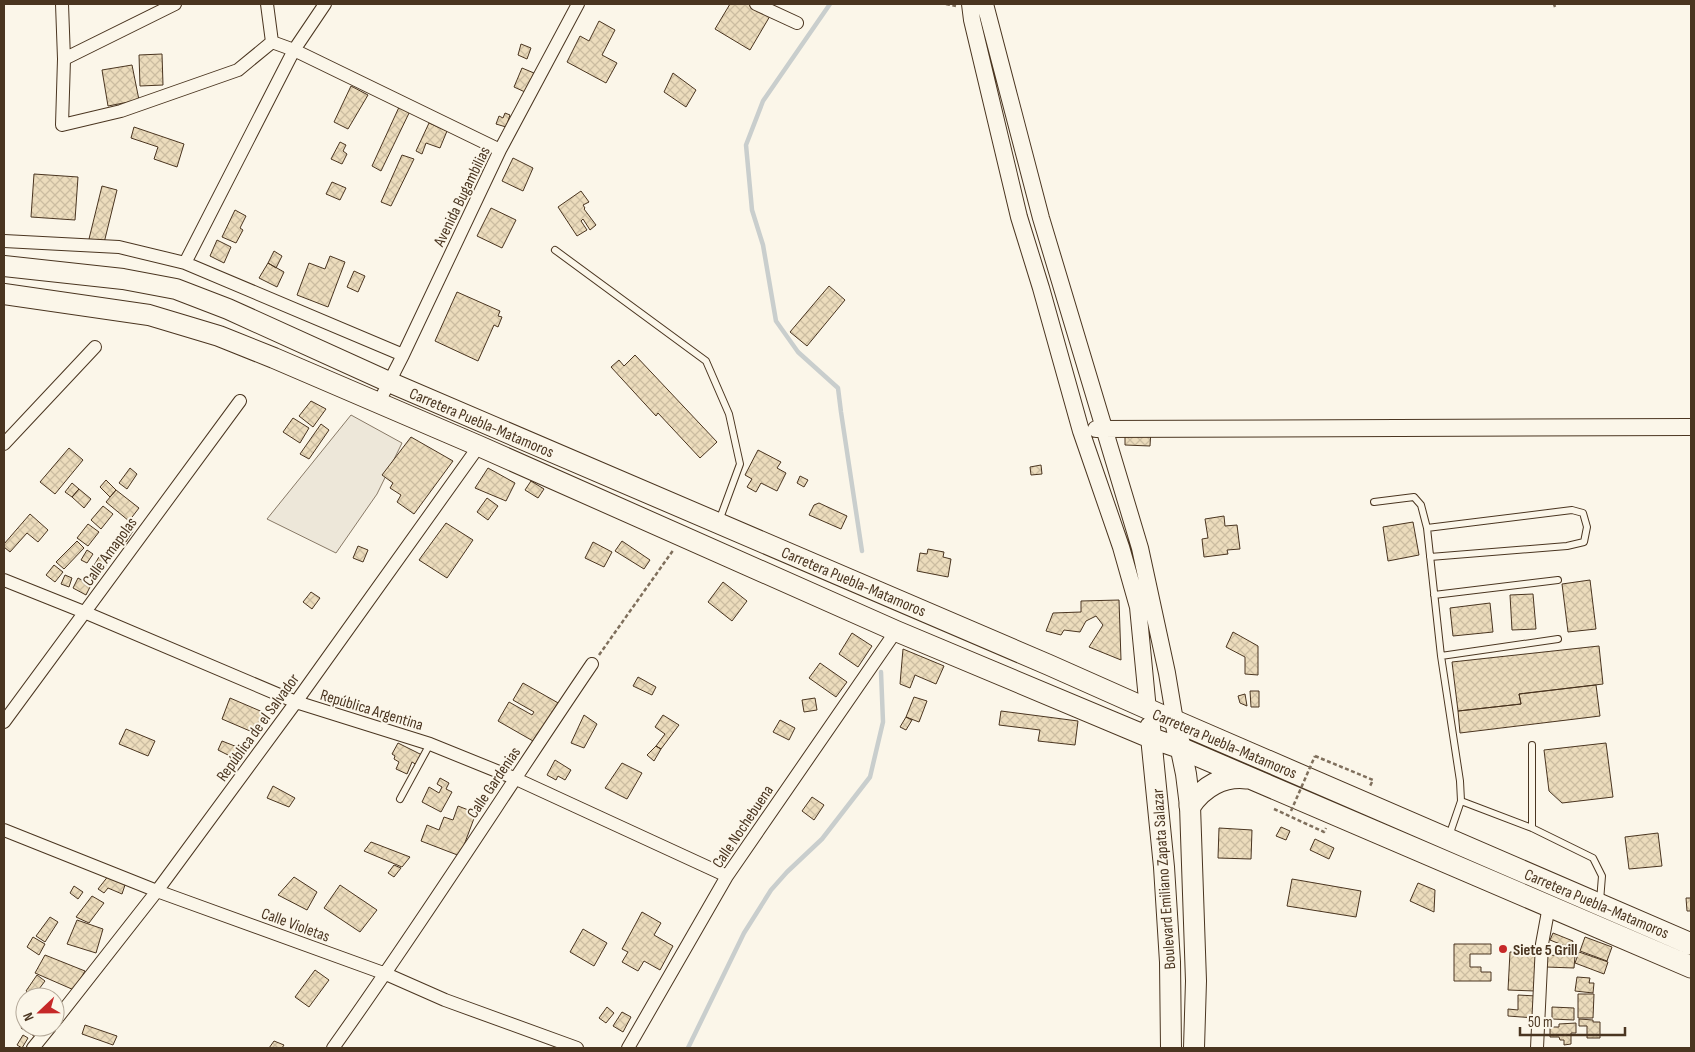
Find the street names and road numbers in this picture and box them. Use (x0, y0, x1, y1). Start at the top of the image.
street label: Avenida Bugambilias (430, 143, 495, 251)
street label: Carretera Puebla-Matamoros (406, 384, 557, 463)
street label: Calle Amapolas (79, 514, 142, 590)
street label: Carretera Puebla-Matamoros (778, 543, 929, 622)
street label: República de el Salvador (213, 670, 304, 785)
street label: República Argentina (318, 686, 425, 735)
street label: Carretera Puebla-Matamoros (1149, 705, 1300, 784)
street label: Calle Gardenias (463, 743, 525, 822)
street label: Calle Nochebuena (709, 782, 778, 872)
street label: Boulevard Emiliano Zapata Salazar (1149, 787, 1180, 970)
street label: Carretera Puebla-Matamoros (1521, 865, 1672, 944)
street label: Calle Violetas (259, 904, 333, 947)

